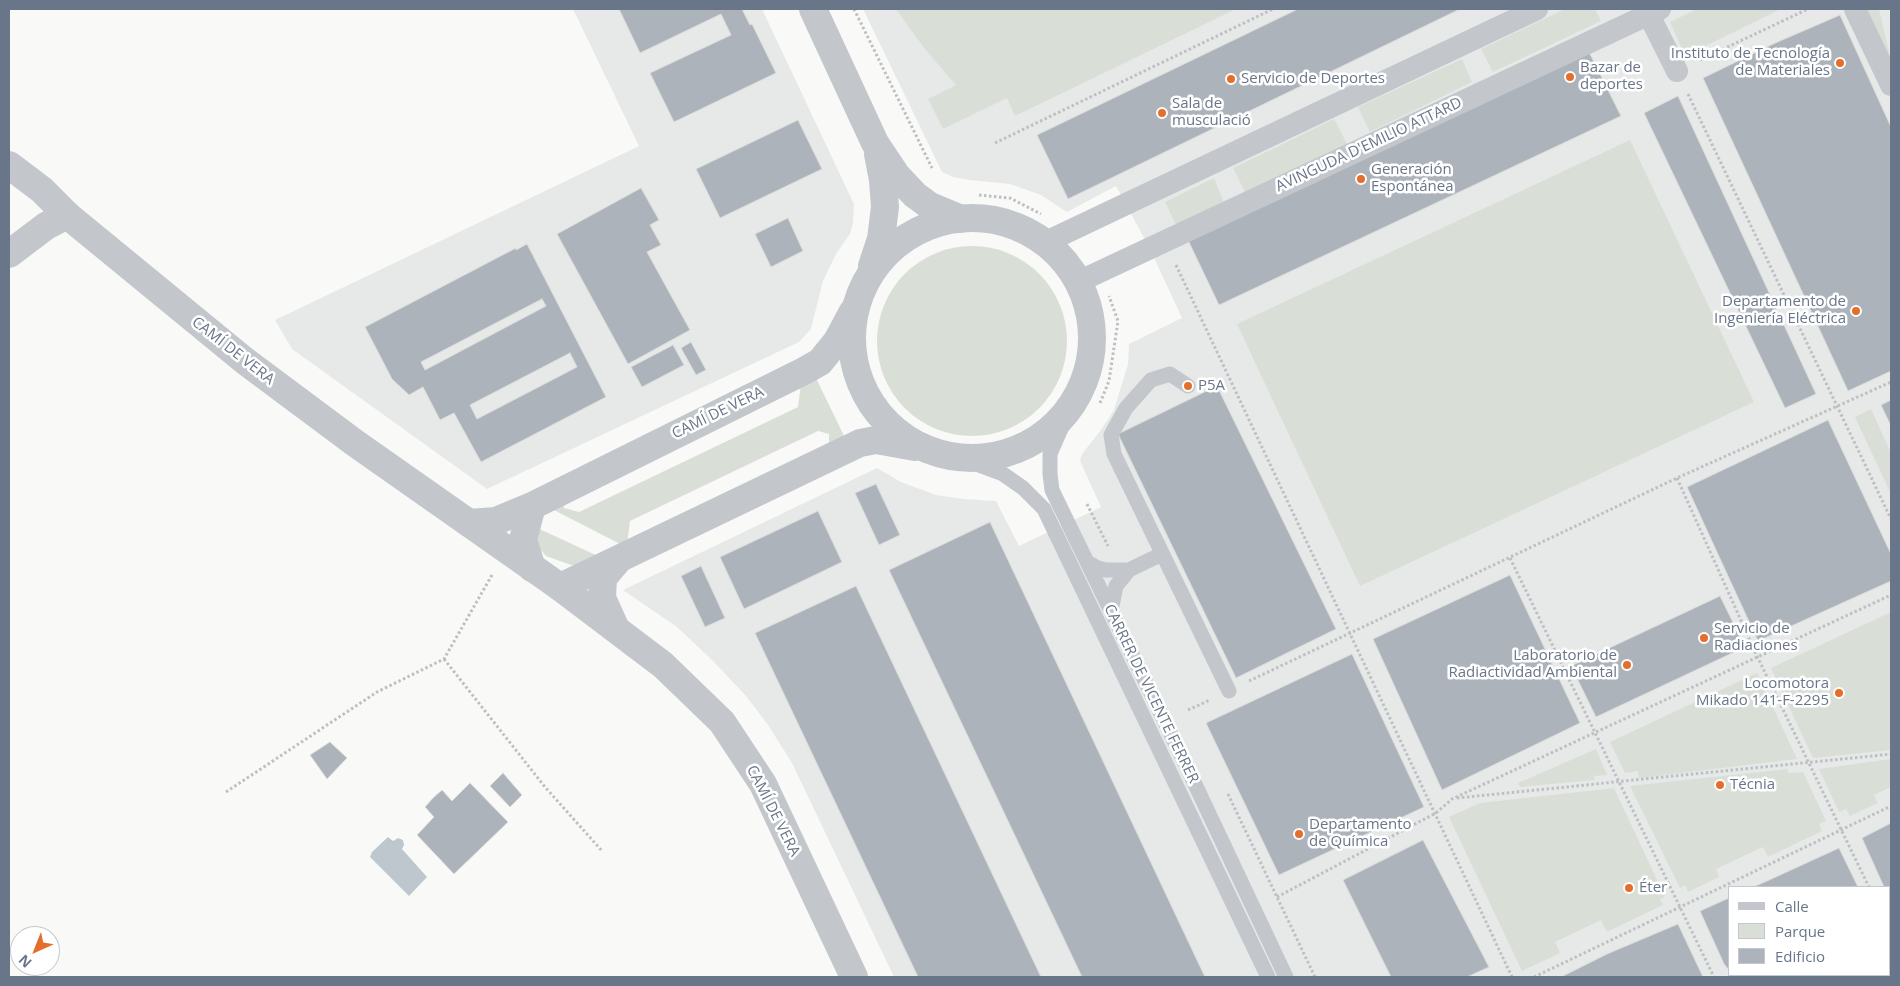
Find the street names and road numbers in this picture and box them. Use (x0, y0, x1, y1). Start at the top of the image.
street label: AVINGUDA D'EMILIO ATTARD (1273, 94, 1465, 196)
street label: CAMÍ DE VERA (188, 313, 278, 389)
street label: CAMÍ DE VERA (669, 383, 767, 443)
street label: CARRER DE VICENTE FERRER (1100, 602, 1202, 786)
street label: CAMÍ DE VERA (742, 763, 804, 859)

